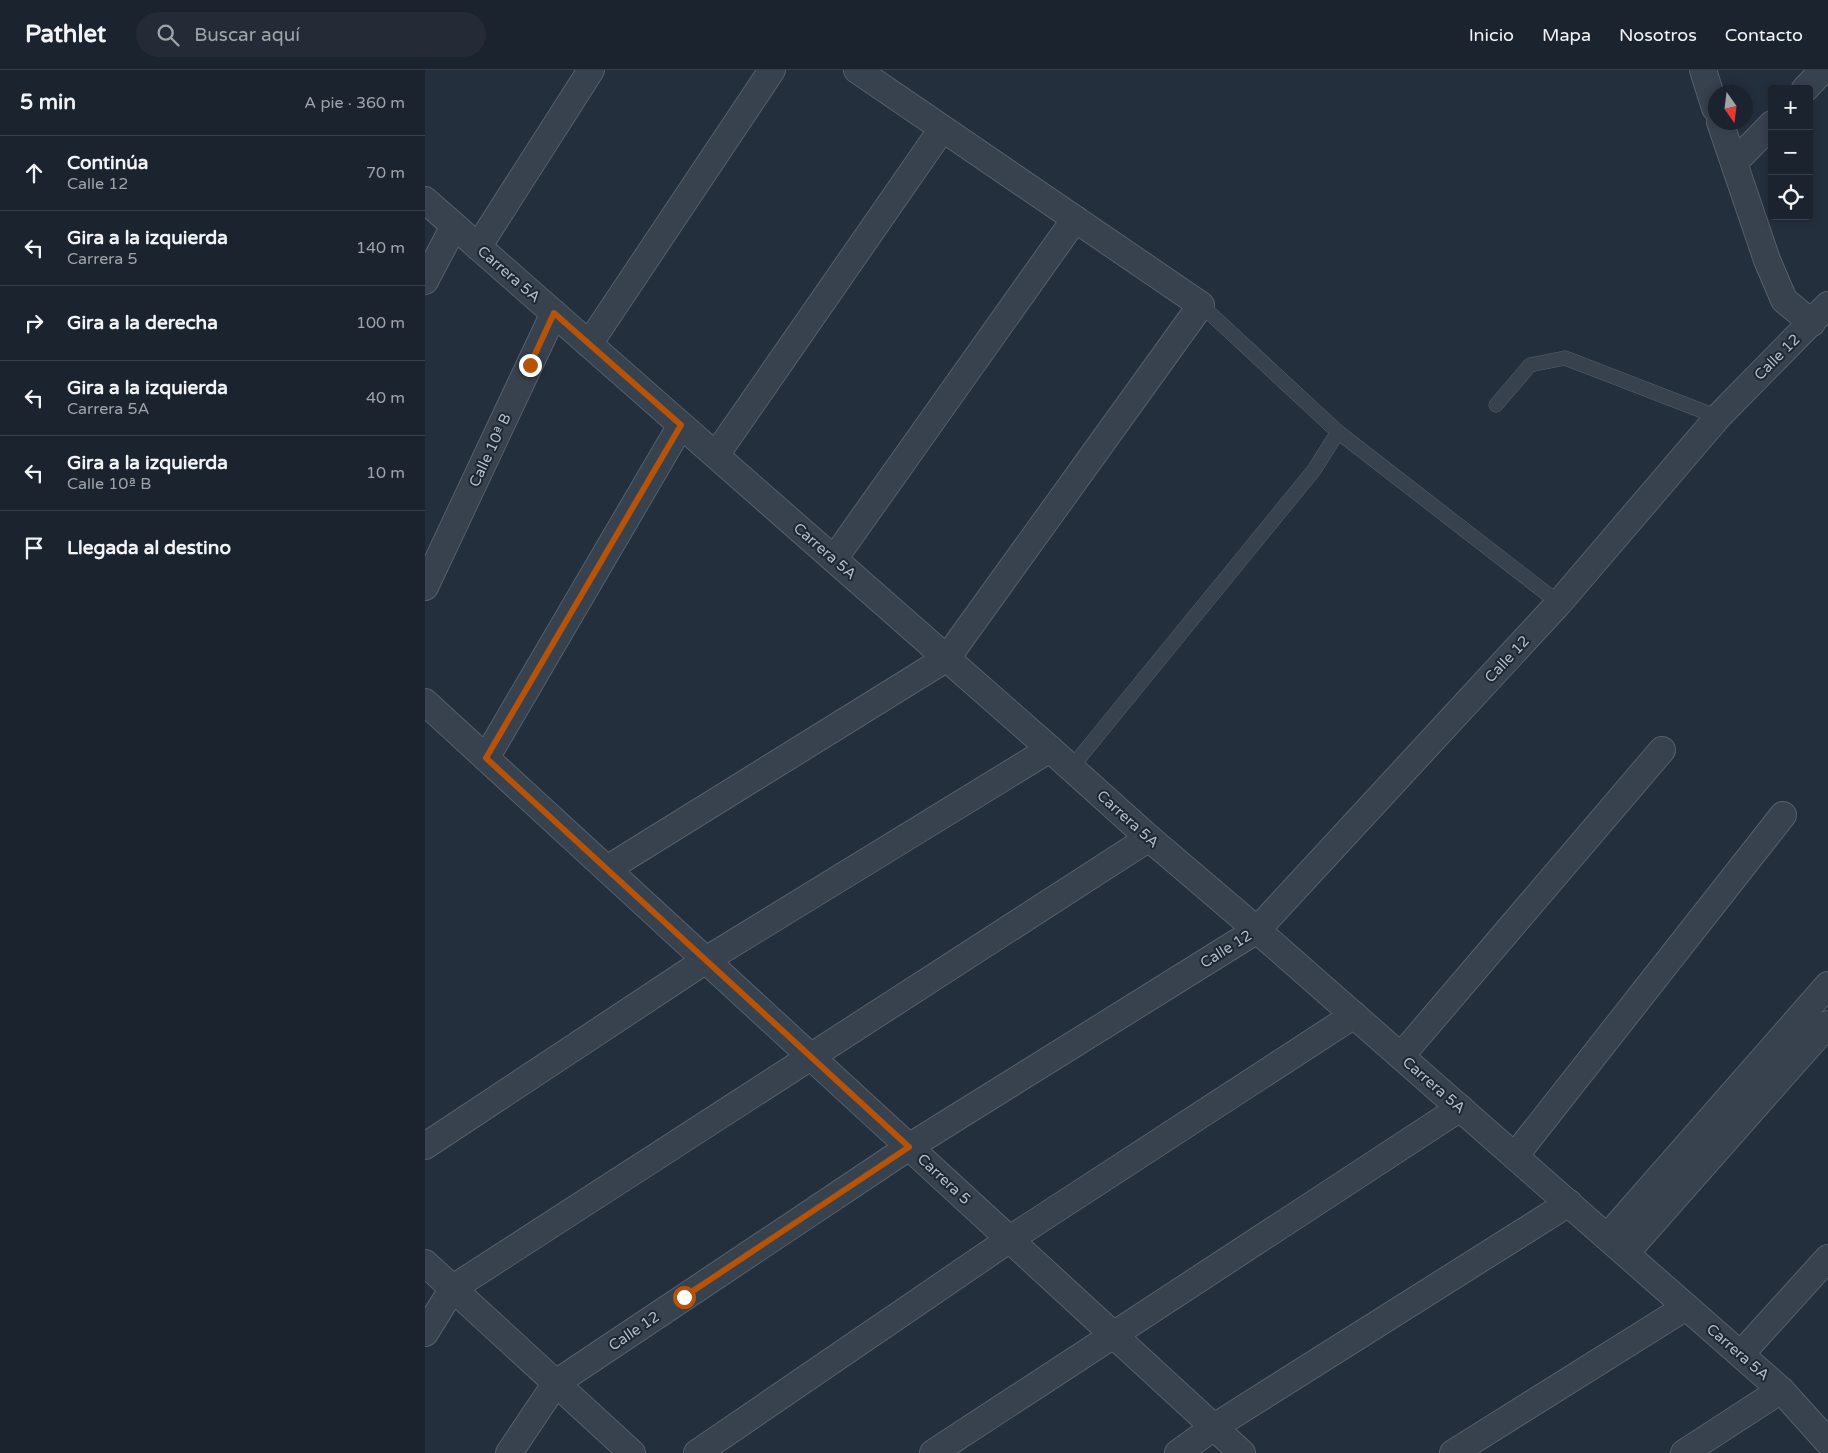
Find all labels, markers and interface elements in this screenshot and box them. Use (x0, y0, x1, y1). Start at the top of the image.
search box (136, 12, 486, 57)
text: Pathlet (25, 20, 106, 49)
icon: search (154, 21, 182, 49)
text: Buscar aquí (194, 24, 300, 46)
text: Inicio (1469, 24, 1514, 46)
text: Mapa (1542, 24, 1591, 46)
text: Nosotros (1619, 24, 1697, 46)
text: Contacto (1725, 24, 1803, 46)
north arrow (1708, 85, 1753, 130)
map controls (1768, 85, 1813, 220)
button: + (1768, 85, 1813, 130)
text: 5 min (20, 90, 76, 115)
text: A pie · 360 m (304, 93, 405, 113)
button: − (1768, 130, 1813, 175)
text: Continúa (67, 152, 149, 174)
icon: ahead (20, 159, 48, 187)
text: 70 m (366, 163, 405, 183)
text: Calle 12 (67, 174, 128, 194)
button: locate (1768, 175, 1813, 220)
text: Gira a la izquierda (67, 227, 228, 249)
icon: left (20, 234, 48, 262)
text: 140 m (356, 238, 405, 258)
street label: Carrera 5A (474, 242, 544, 306)
text: Carrera 5 (67, 249, 138, 269)
icon: right (20, 309, 48, 337)
text: Gira a la derecha (67, 312, 218, 334)
text: 100 m (356, 313, 405, 333)
street label: Calle 12 (1750, 330, 1804, 384)
route end (519, 354, 542, 377)
text: Gira a la izquierda (67, 377, 228, 399)
icon: left (20, 384, 48, 412)
text: 40 m (366, 388, 405, 408)
text: Carrera 5A (67, 399, 149, 419)
street label: Calle 10ª B (465, 410, 515, 490)
text: Gira a la izquierda (67, 452, 228, 474)
icon: left (20, 459, 48, 487)
text: 10 m (366, 463, 405, 483)
text: Calle 10ª B (67, 474, 151, 494)
street label: Carrera 5A (790, 519, 860, 583)
icon: arrive (20, 534, 48, 562)
text: Llegada al destino (67, 537, 231, 559)
street label: Calle 12 (1481, 632, 1533, 686)
street label: Carrera 5A (1093, 786, 1163, 852)
street label: Calle 12 (1197, 926, 1255, 972)
street label: Carrera 5A (1399, 1053, 1469, 1117)
street label: Carrera 5 (914, 1150, 974, 1208)
route start (673, 1286, 696, 1309)
street label: Calle 12 (605, 1307, 663, 1355)
street label: Carrera 5A (1703, 1320, 1773, 1384)

